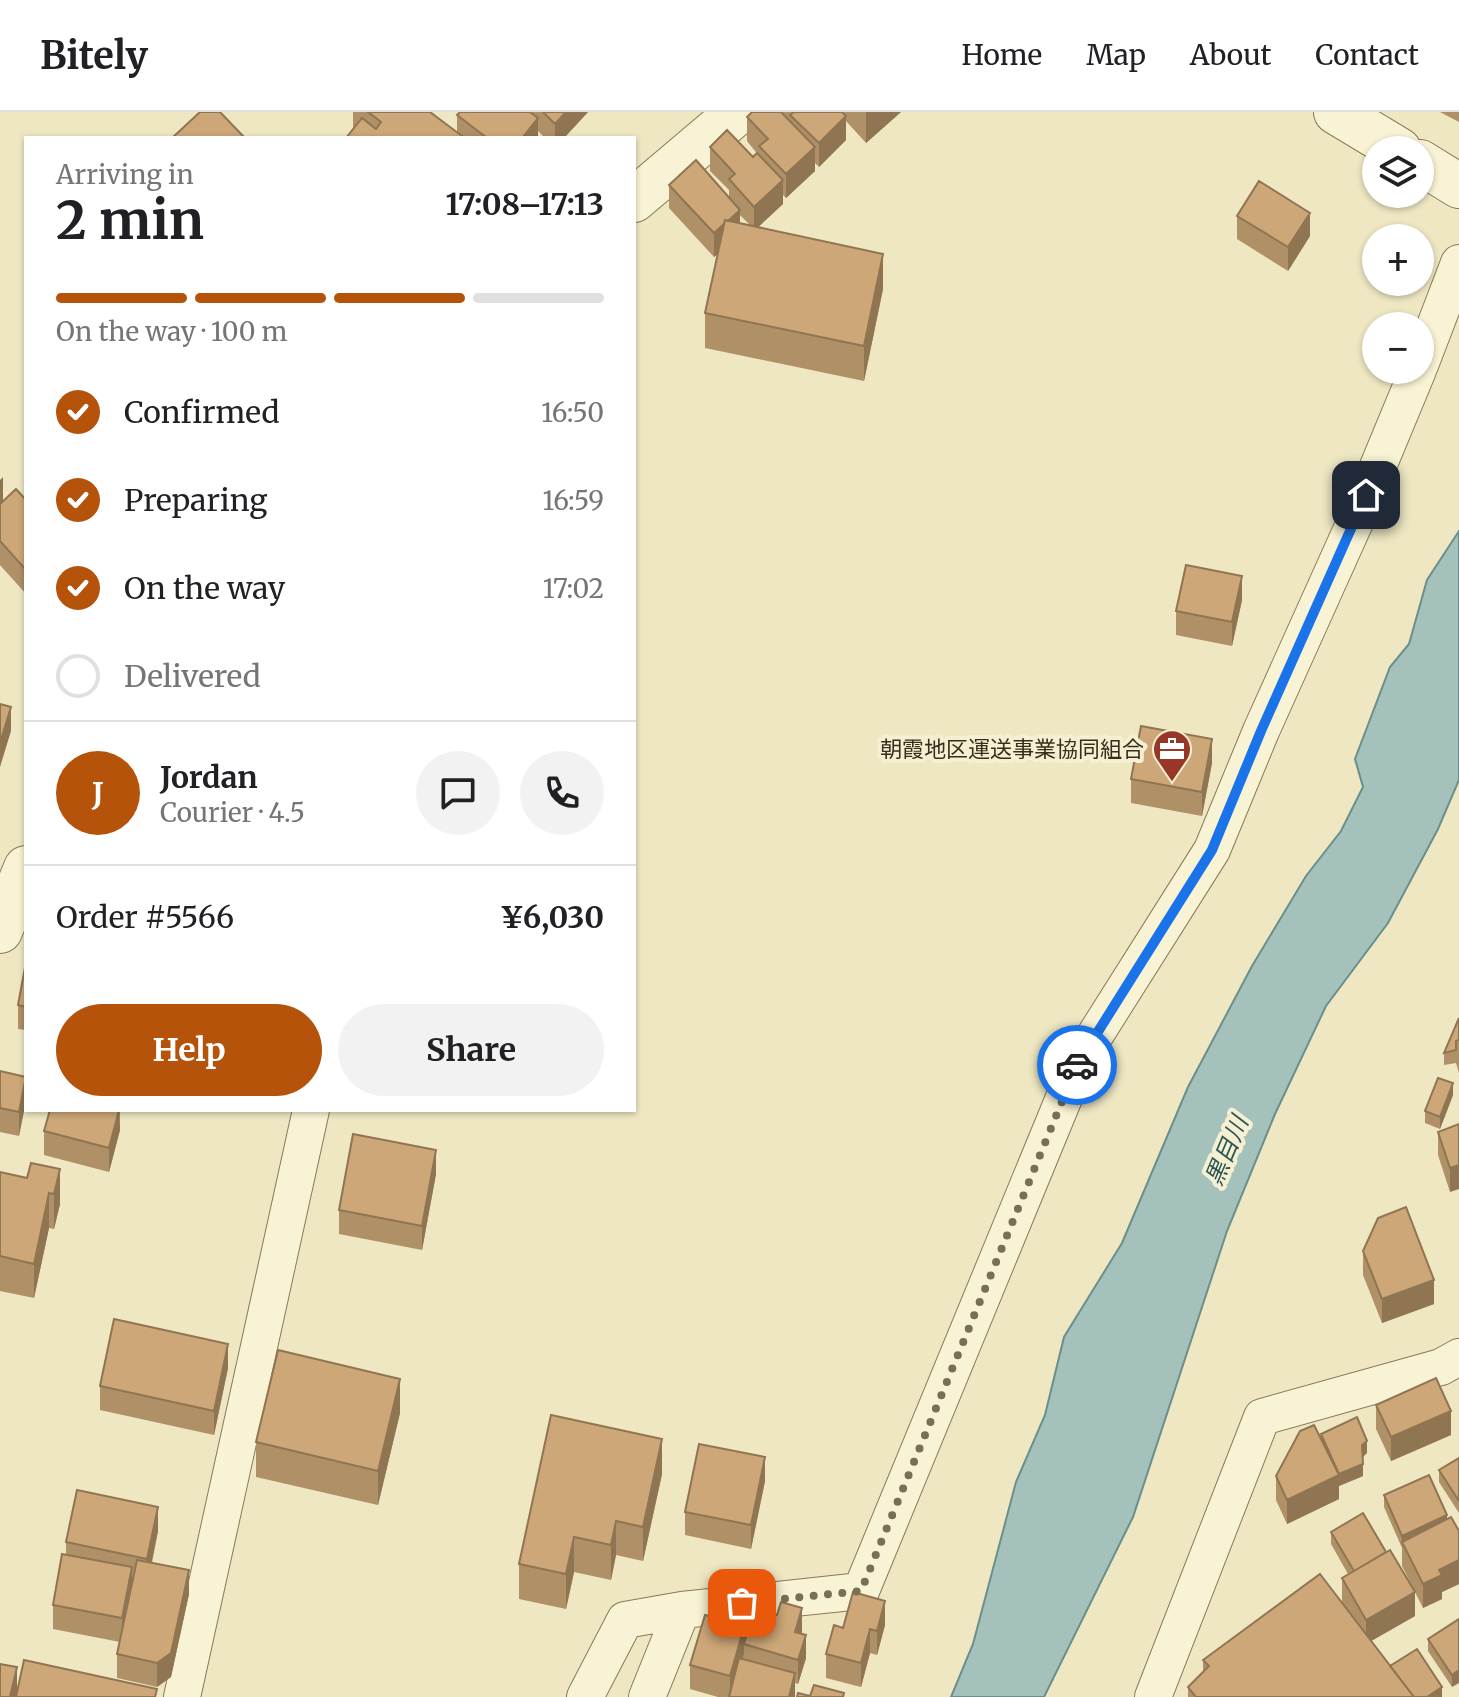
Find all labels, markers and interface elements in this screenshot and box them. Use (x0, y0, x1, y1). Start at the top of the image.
text: Bitely (40, 32, 148, 79)
text: Home (961, 37, 1042, 73)
text: Map (1086, 37, 1146, 73)
text: About (1190, 37, 1271, 73)
text: Contact (1315, 37, 1419, 73)
map controls (1362, 136, 1434, 384)
button: layers (1362, 136, 1434, 208)
text: Arriving in (56, 158, 194, 191)
text: 17:08–17:13 (446, 185, 604, 223)
text: 2 min (56, 188, 204, 253)
button: + (1362, 224, 1434, 296)
button: − (1362, 312, 1434, 384)
text: On the way · 100 m (56, 315, 287, 348)
icon: check (56, 390, 100, 434)
text: Confirmed (124, 393, 279, 431)
text: 16:50 (541, 396, 604, 429)
pin (1332, 461, 1400, 529)
icon: home (1344, 473, 1388, 517)
icon: check (56, 478, 100, 522)
text: Preparing (124, 481, 267, 519)
text: 16:59 (543, 484, 604, 517)
icon: check (56, 566, 100, 610)
text: On the way (124, 569, 285, 607)
text: 17:02 (543, 572, 604, 605)
text: Delivered (124, 657, 261, 695)
office icon: 朝霞地区運送事業協同組合 (1151, 728, 1193, 783)
place label: 朝霞地区運送事業協同組合 (880, 735, 1144, 763)
button: chat (416, 751, 500, 835)
button: phone (520, 751, 604, 835)
text: Jordan (160, 758, 258, 796)
text: J (92, 774, 104, 812)
text: Courier · 4.5 (160, 796, 305, 829)
text: Order #5566 (56, 898, 234, 936)
text: ¥6,030 (500, 898, 604, 936)
button: Help (56, 1004, 322, 1096)
button: Share (338, 1004, 604, 1096)
courier (1037, 1025, 1117, 1105)
icon: car (1055, 1043, 1099, 1087)
water label: 黒目川 (1198, 1109, 1256, 1190)
pin (708, 1569, 776, 1637)
icon: bag (720, 1581, 764, 1625)

